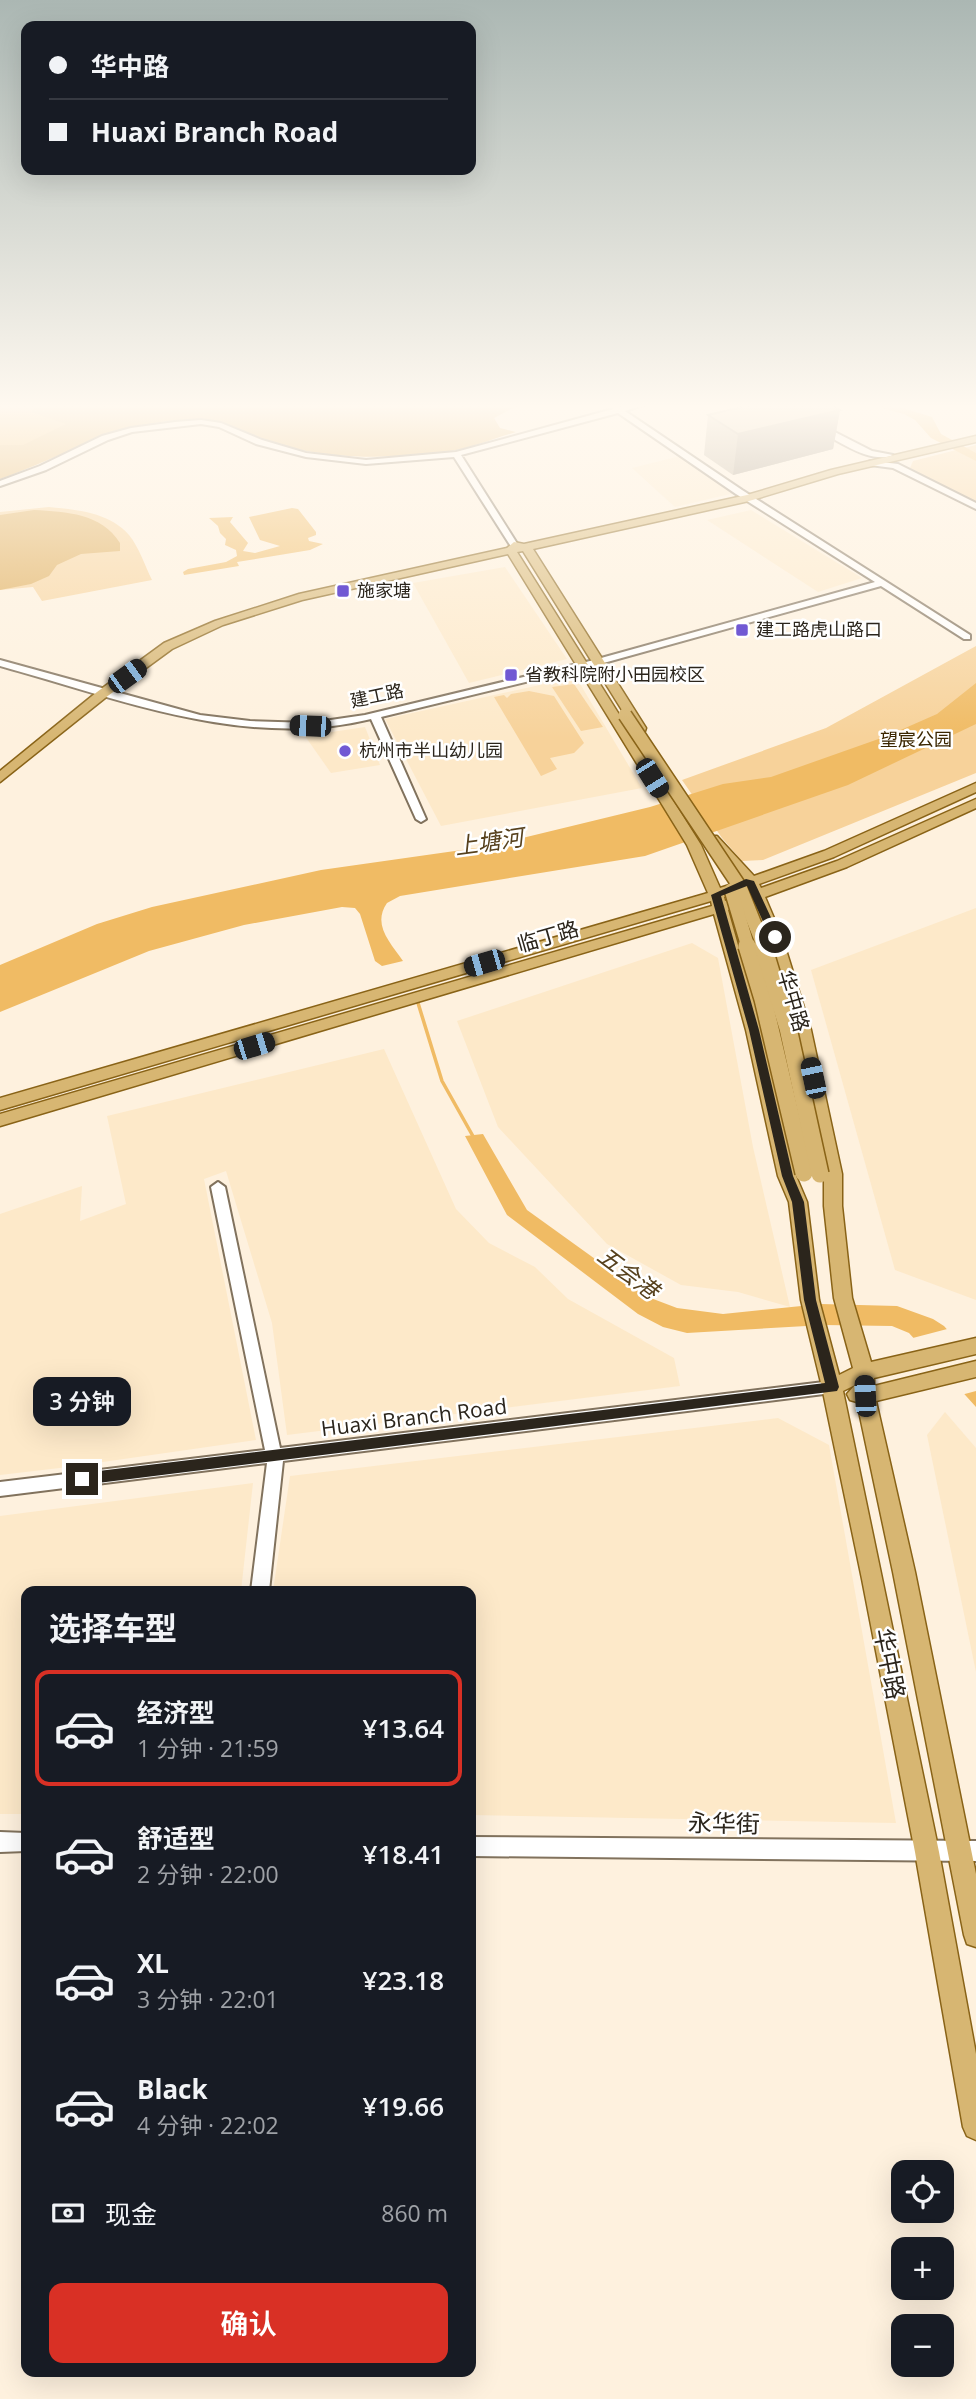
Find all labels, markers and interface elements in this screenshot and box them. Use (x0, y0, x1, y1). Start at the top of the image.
text: 华中路 (91, 48, 169, 84)
text: Huaxi Branch Road (91, 114, 338, 150)
place label: 施家塘 (357, 578, 411, 602)
marker: 施家塘 (335, 583, 351, 599)
place label: 建工路虎山路口 (756, 617, 882, 641)
marker: 建工路虎山路口 (734, 622, 750, 638)
car (104, 655, 151, 697)
place label: 省教科院附小田园校区 (525, 662, 705, 686)
marker: 省教科院附小田园校区 (503, 667, 519, 683)
street label: 建工路 (348, 678, 406, 712)
car (289, 715, 332, 737)
park label: 望宸公园 (880, 727, 952, 751)
place label: 杭州市半山幼儿园 (359, 738, 503, 762)
marker: 杭州市半山幼儿园 (337, 743, 353, 759)
car (632, 755, 673, 801)
water label: 上塘河 (452, 820, 529, 862)
street label: 临丁路 (514, 914, 582, 958)
route start (759, 921, 791, 953)
car (461, 947, 508, 979)
street label: 华中路 (772, 967, 816, 1035)
car (231, 1030, 278, 1062)
car (799, 1055, 828, 1101)
water label: 五会港 (591, 1239, 668, 1308)
car (854, 1374, 877, 1418)
callout: 3 分钟 (33, 1378, 131, 1426)
text: 3 分钟 (49, 1385, 115, 1417)
street label: Huaxi Branch Road (319, 1392, 508, 1442)
route end (66, 1463, 98, 1495)
text: 选择车型 (49, 1606, 177, 1649)
street label: 华中路 (867, 1625, 914, 1702)
text: 经济型 (137, 1694, 215, 1730)
icon: car (53, 1697, 116, 1760)
text: ¥13.64 (363, 1710, 444, 1746)
text: 1 分钟 · 21:59 (137, 1732, 279, 1764)
street label: 永华街 (688, 1805, 760, 1840)
text: 舒适型 (137, 1820, 215, 1856)
icon: car (53, 1823, 116, 1886)
text: ¥18.41 (363, 1836, 444, 1872)
text: 2 分钟 · 22:00 (137, 1858, 279, 1890)
text: XL (137, 1945, 169, 1981)
icon: car (53, 1949, 116, 2012)
text: ¥23.18 (363, 1962, 444, 1998)
text: 3 分钟 · 22:01 (137, 1983, 279, 2015)
text: Black (137, 2071, 208, 2107)
icon: car (53, 2075, 116, 2138)
text: ¥19.66 (363, 2088, 444, 2124)
text: 4 分钟 · 22:02 (137, 2109, 279, 2141)
map controls (891, 2160, 954, 2377)
button: locate (891, 2160, 954, 2223)
icon: cash (49, 2194, 87, 2232)
text: 现金 (105, 2196, 157, 2232)
text: 860 m (381, 2197, 448, 2229)
button: + (891, 2237, 954, 2300)
button: 确认 (49, 2283, 448, 2363)
button: − (891, 2314, 954, 2377)

